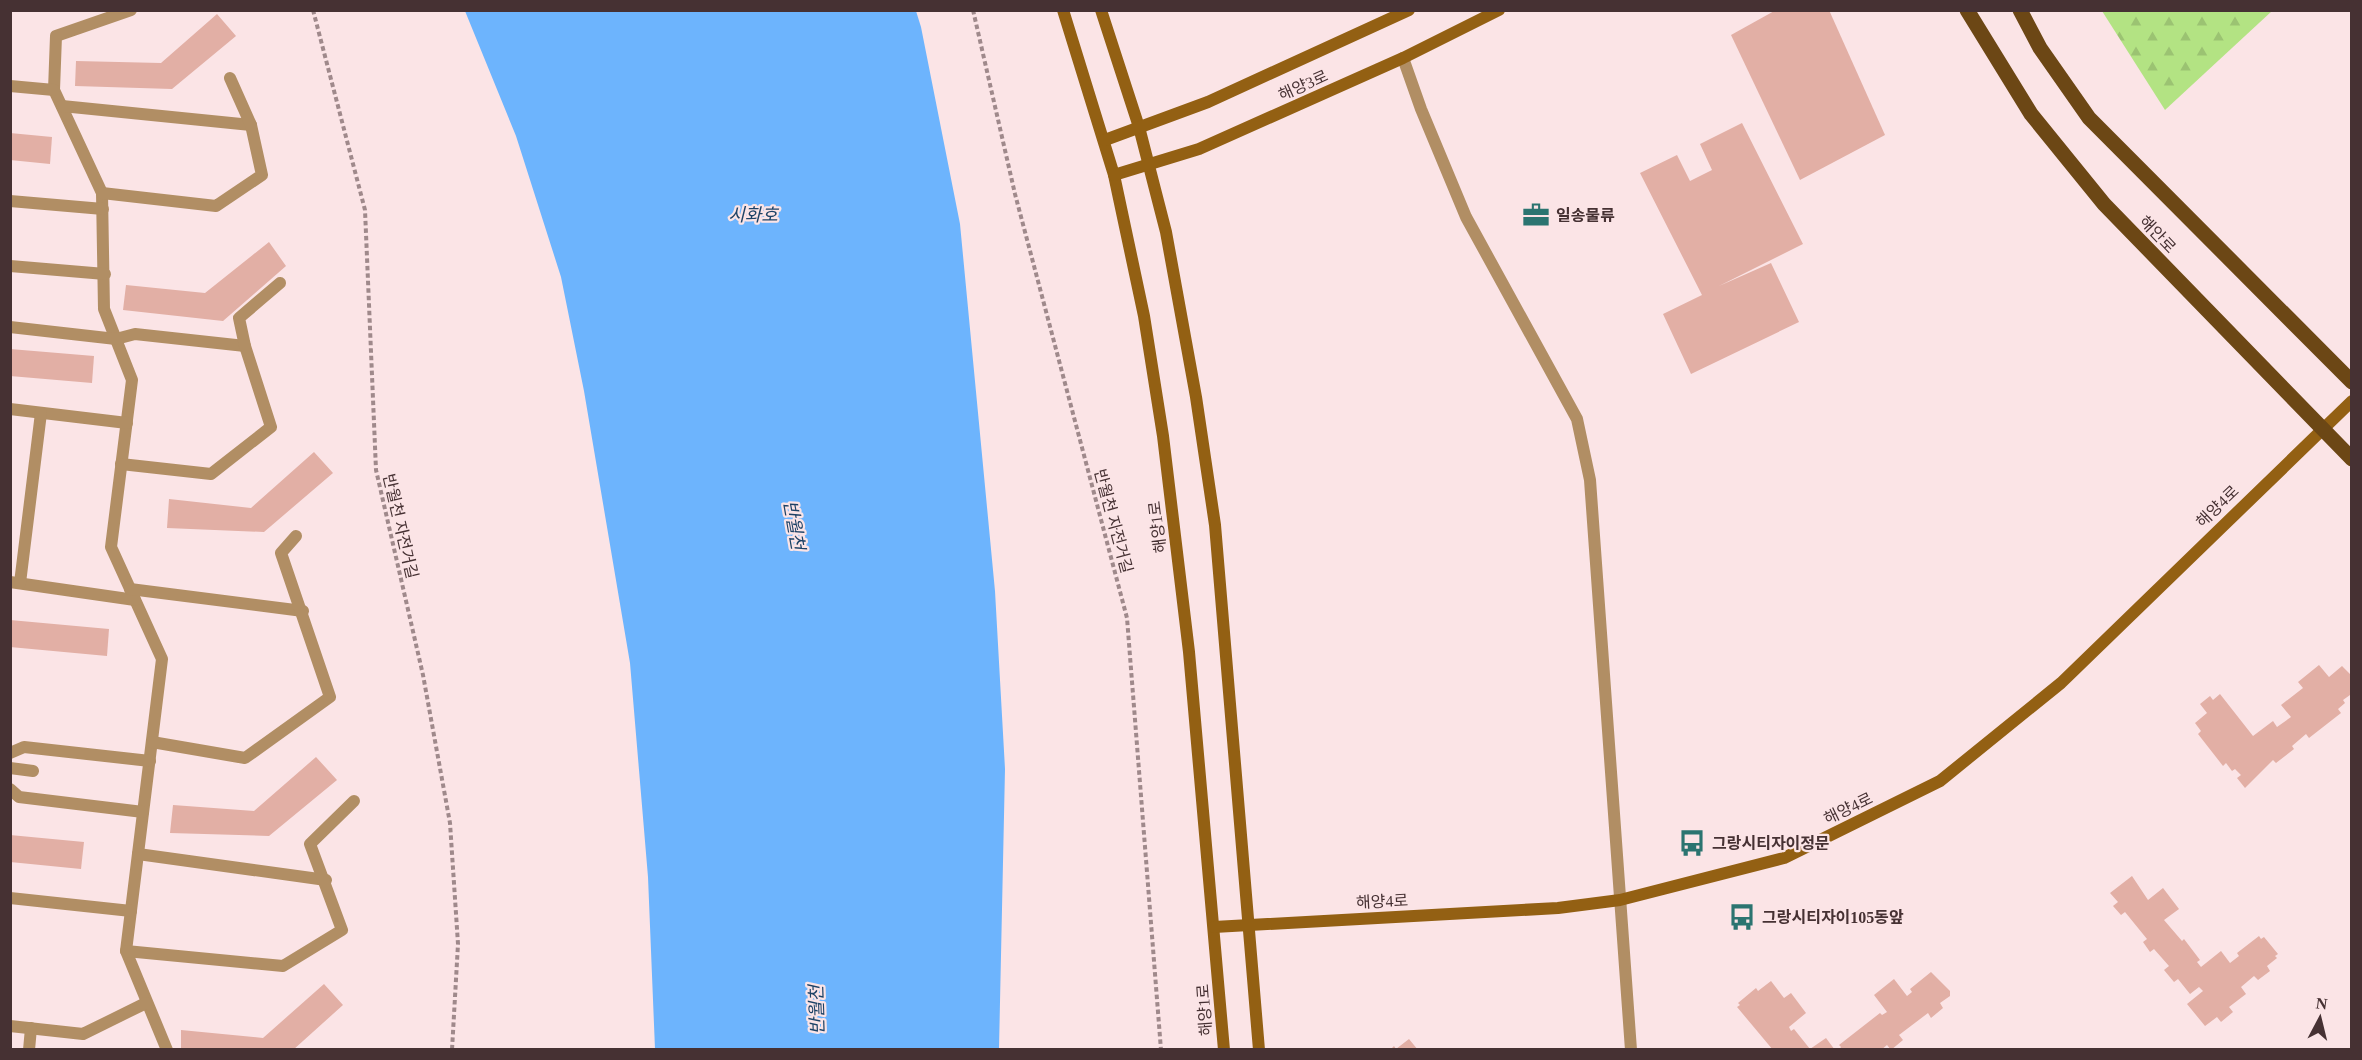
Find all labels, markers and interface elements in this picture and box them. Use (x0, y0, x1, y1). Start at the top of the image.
street label: 해양3로 (1276, 67, 1331, 104)
office icon: 일송물류 (1521, 200, 1551, 230)
water label: 시화호 (728, 205, 779, 225)
place label: 일송물류 (1556, 207, 1615, 224)
street label: 해안로 (2136, 213, 2179, 256)
street label: 반월천 자전거길 (1091, 467, 1136, 575)
street label: 반월천 자전거길 (380, 472, 421, 580)
street label: 해양4로 (2193, 482, 2242, 531)
water label: 반월천 (780, 499, 809, 554)
street label: 해양1로 (1146, 500, 1169, 554)
street label: 해양4로 (1821, 789, 1876, 828)
bus stop icon: 그랑시티자이정문 (1677, 828, 1707, 858)
place label: 그랑시티자이정문 (1712, 835, 1830, 852)
street label: 해양4로 (1356, 892, 1409, 911)
bus stop icon: 그랑시티자이105동앞 (1727, 902, 1757, 932)
place label: 그랑시티자이105동앞 (1762, 909, 1904, 926)
water label: 반월천 (806, 982, 828, 1035)
street label: 해양1로 (1194, 983, 1215, 1037)
north arrow (2290, 988, 2350, 1048)
text: N (2315, 994, 2329, 1013)

